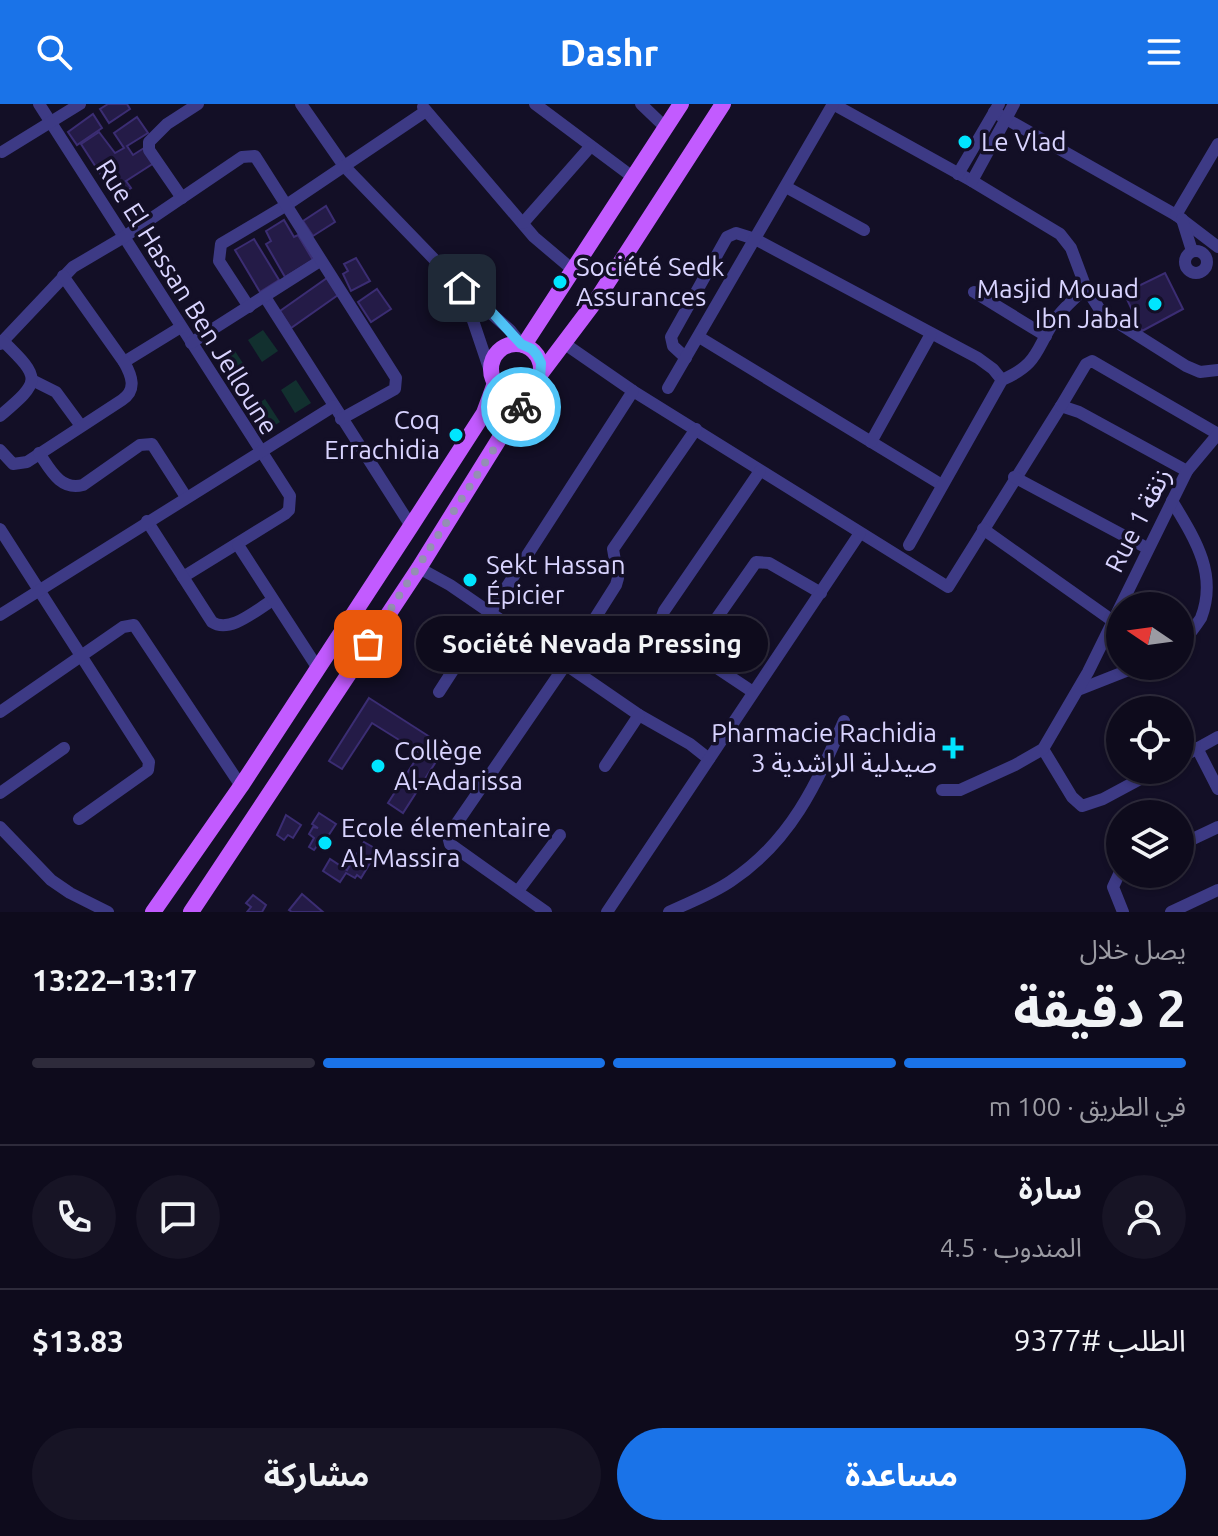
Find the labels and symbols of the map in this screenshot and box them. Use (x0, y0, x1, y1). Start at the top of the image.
place label: Le Vlad (981, 127, 1067, 156)
marker: Le Vlad (956, 133, 974, 151)
street label: Rue El Hassan Ben Jelloune (91, 154, 284, 440)
place label: Société Sedk Assurances (576, 252, 724, 311)
pin (428, 254, 496, 322)
marker: Société Sedk Assurances (551, 273, 569, 291)
place label: Masjid Mouad Ibn Jabal (977, 274, 1139, 333)
marker: Masjid Mouad Ibn Jabal (1146, 295, 1164, 313)
courier (481, 367, 561, 447)
place label: Coq Errachidia (324, 405, 440, 464)
marker: Coq Errachidia (447, 426, 465, 444)
street label: Rue 1 زنقة (1099, 463, 1177, 577)
place label: Sekt Hassan Épicier (486, 550, 626, 609)
marker: Sekt Hassan Épicier (461, 571, 479, 589)
north arrow (1106, 592, 1194, 680)
pin (334, 610, 402, 678)
callout: Société Nevada Pressing (416, 616, 768, 672)
place label: Pharmacie Rachidia 3 صيدلية الراشدية (711, 718, 937, 778)
place label: Collège Al-Adarissa (394, 736, 523, 795)
marker: Pharmacie Rachidia 3 صيدلية الراشدية (944, 739, 962, 757)
marker: Collège Al-Adarissa (369, 757, 387, 775)
place label: Ecole élementaire Al-Massira (341, 813, 551, 872)
marker: Ecole élementaire Al-Massira (316, 834, 334, 852)

